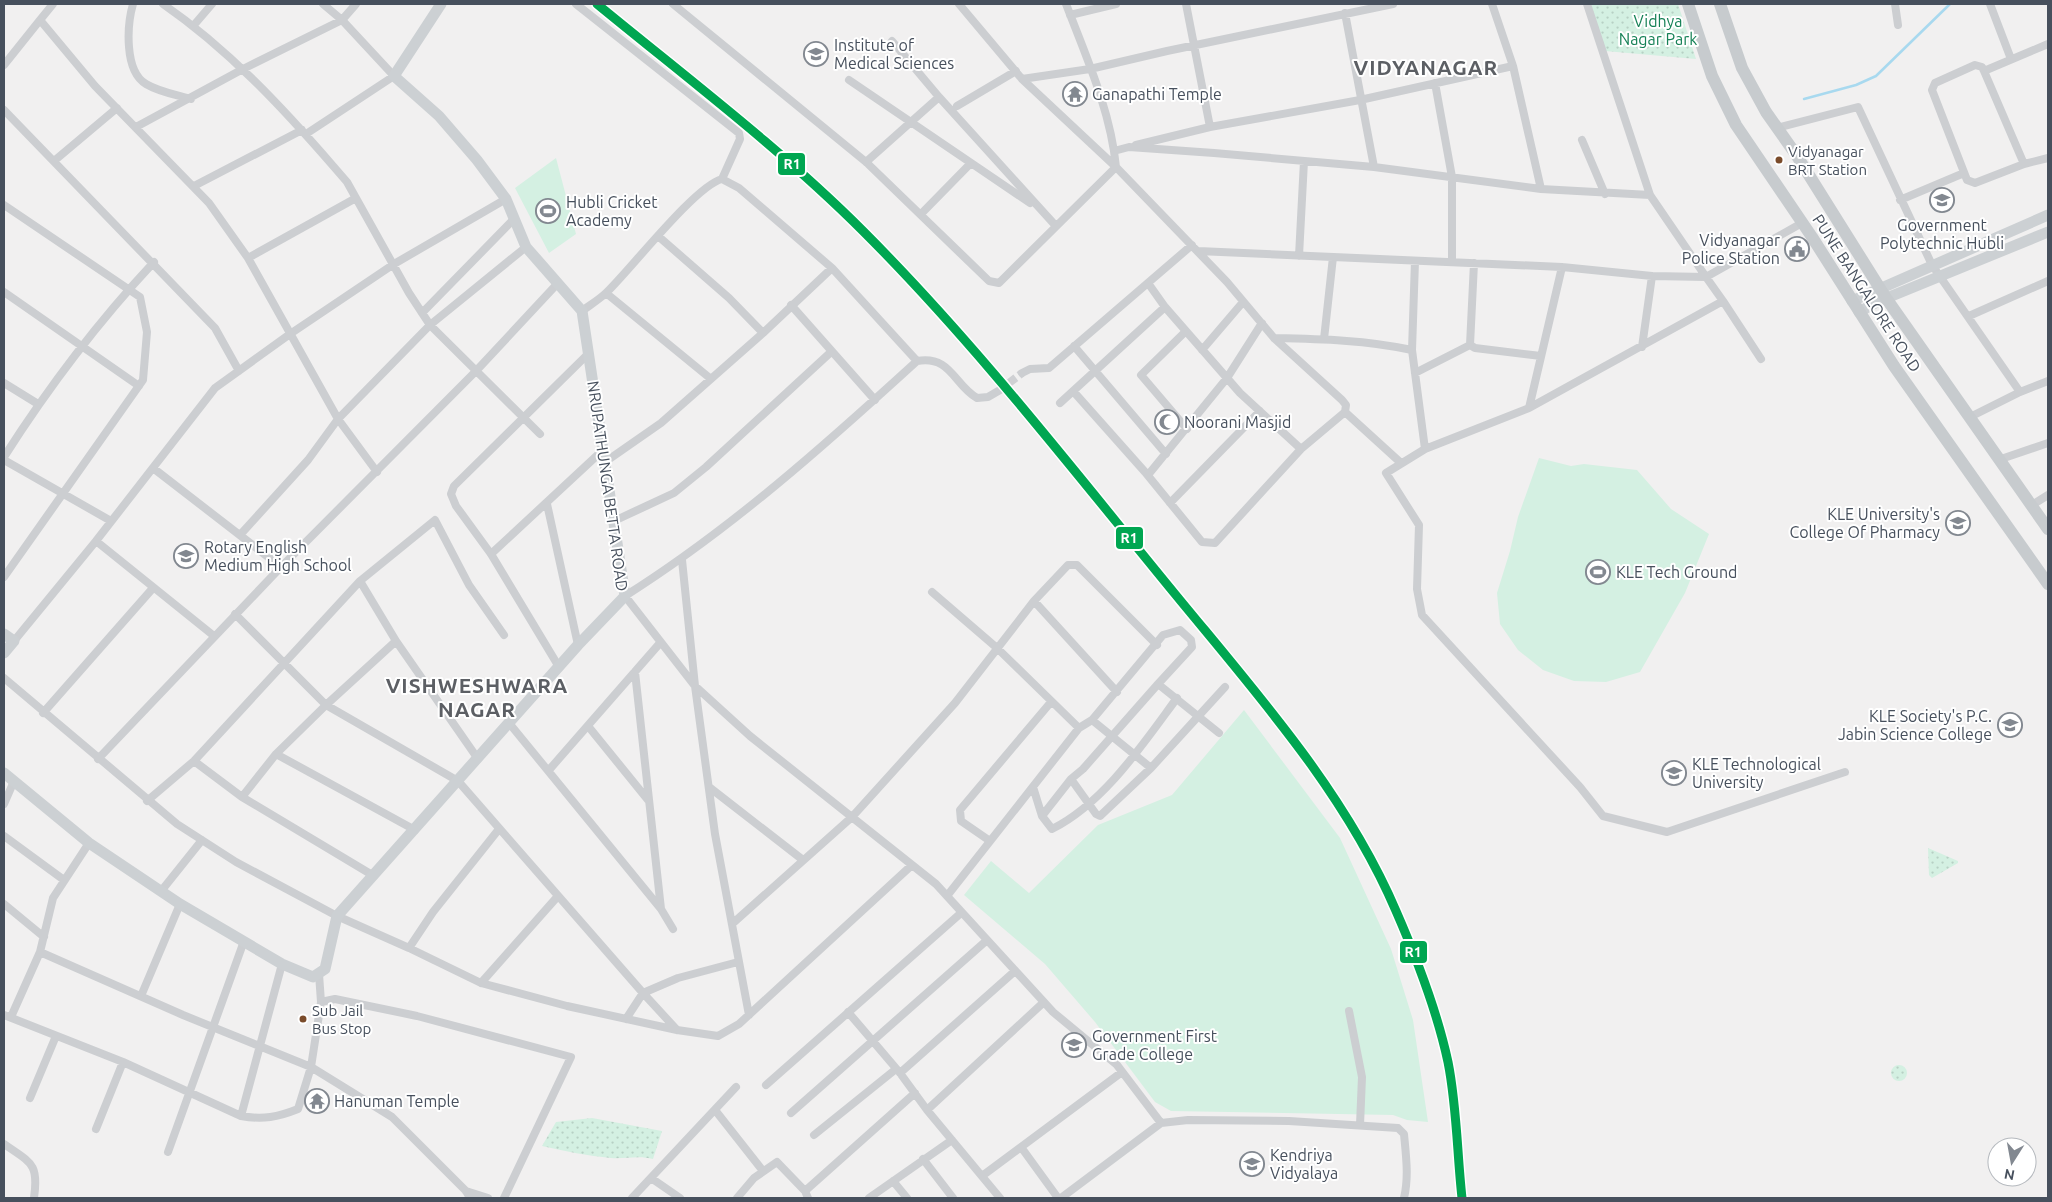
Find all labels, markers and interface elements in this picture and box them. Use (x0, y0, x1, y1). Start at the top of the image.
park label: Vidhya Nagar Park (1619, 12, 1697, 48)
place label: Institute of Medical Sciences (834, 36, 954, 72)
school or university icon: Institute of Medical Sciences (803, 41, 829, 67)
district label: VIDYANAGAR (1354, 55, 1498, 79)
temple icon: Ganapathi Temple (1062, 81, 1088, 107)
place label: Ganapathi Temple (1092, 85, 1222, 103)
place label: Vidyanagar BRT Station (1788, 143, 1867, 178)
line badge: R1 (777, 152, 806, 176)
marker: Vidyanagar BRT Station (1774, 155, 1784, 165)
text: R1 (783, 156, 801, 172)
school or university icon: Government Polytechnic Hubli (1929, 187, 1955, 213)
place label: Hubli Cricket Academy (566, 193, 658, 229)
sports icon: Hubli Cricket Academy (535, 198, 561, 224)
street label: PUNE BANGALORE ROAD (1809, 211, 1925, 375)
place label: Government Polytechnic Hubli (1880, 216, 2004, 252)
place label: Vidyanagar Police Station (1682, 231, 1780, 267)
public building icon: Vidyanagar Police Station (1784, 236, 1810, 262)
street label: NRUPATHUNGA BETTA ROAD (584, 380, 632, 592)
mosque icon: Noorani Masjid (1154, 409, 1180, 435)
place label: Noorani Masjid (1184, 413, 1291, 431)
place label: KLE University's College Of Pharmacy (1789, 505, 1940, 541)
school or university icon: KLE University's College Of Pharmacy (1945, 510, 1971, 536)
line badge: R1 (1115, 526, 1144, 550)
text: R1 (1120, 530, 1138, 546)
place label: Rotary English Medium High School (204, 538, 352, 574)
school or university icon: Rotary English Medium High School (173, 543, 199, 569)
sports icon: KLE Tech Ground (1585, 559, 1611, 585)
place label: KLE Tech Ground (1616, 563, 1737, 581)
district label: VISHWESHWARA NAGAR (386, 673, 568, 721)
place label: KLE Society's P.C. Jabin Science College (1838, 707, 1992, 743)
school or university icon: KLE Society's P.C. Jabin Science College (1997, 712, 2023, 738)
place label: KLE Technological University (1692, 755, 1821, 791)
school or university icon: KLE Technological University (1661, 760, 1687, 786)
line badge: R1 (1399, 940, 1428, 964)
text: R1 (1404, 944, 1422, 960)
place label: Sub Jail Bus Stop (312, 1002, 371, 1037)
marker: Sub Jail Bus Stop (298, 1014, 308, 1024)
place label: Government First Grade College (1092, 1027, 1218, 1063)
school or university icon: Government First Grade College (1061, 1032, 1087, 1058)
temple icon: Hanuman Temple (304, 1088, 330, 1114)
place label: Hanuman Temple (334, 1092, 460, 1110)
north arrow (1987, 1137, 2037, 1187)
place label: Kendriya Vidyalaya (1270, 1146, 1338, 1182)
school or university icon: Kendriya Vidyalaya (1239, 1151, 1265, 1177)
text: N (2003, 1166, 2016, 1184)

